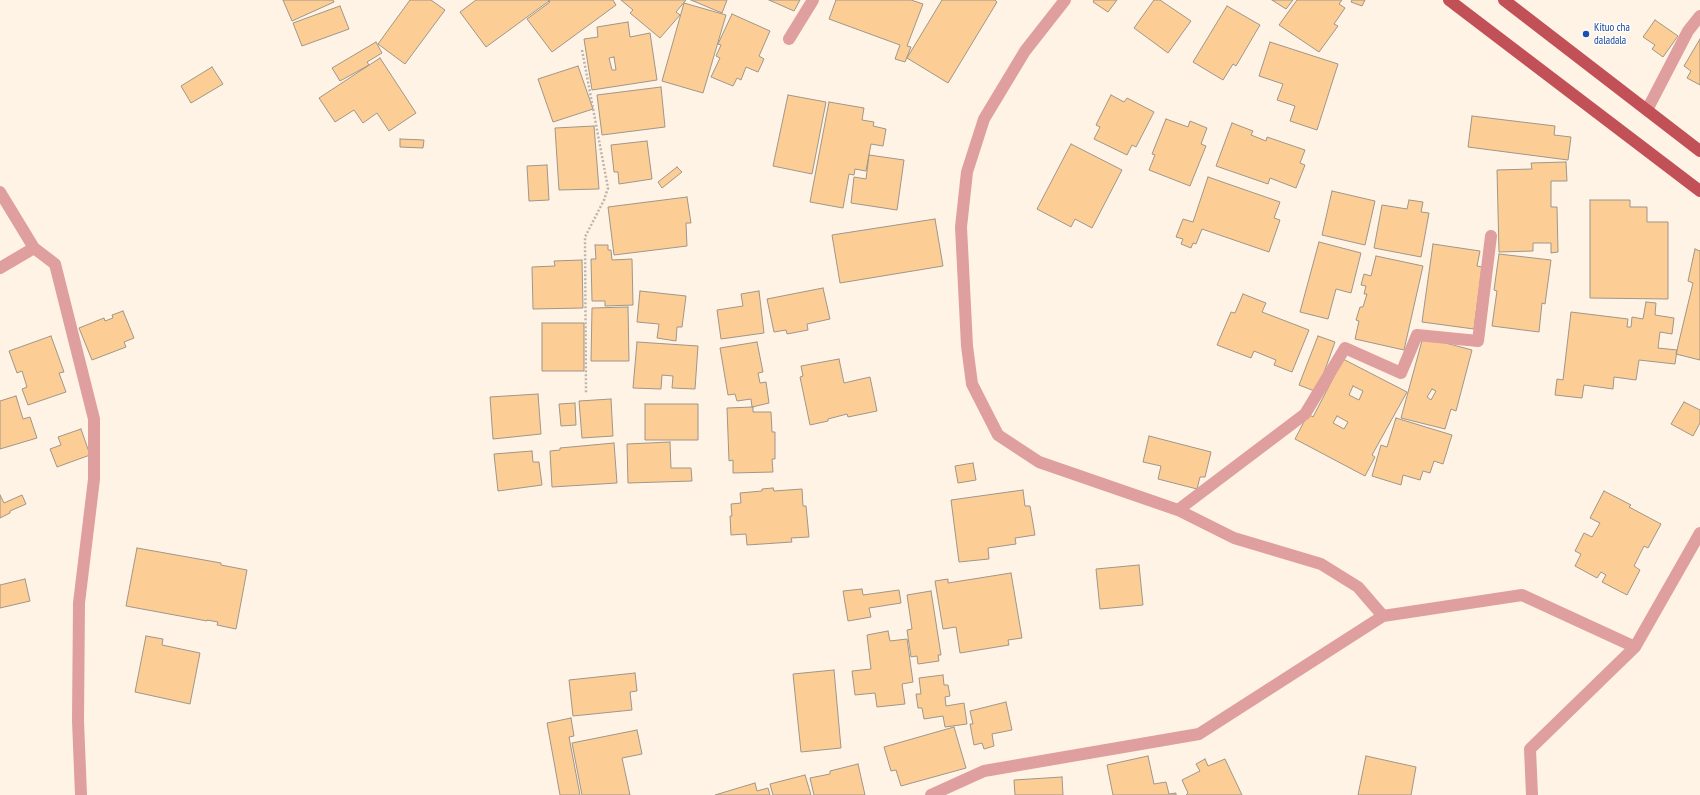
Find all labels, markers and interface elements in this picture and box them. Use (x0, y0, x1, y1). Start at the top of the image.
place label: Kituo cha daladala (1594, 21, 1630, 47)
marker: Kituo cha daladala (1581, 29, 1591, 39)

